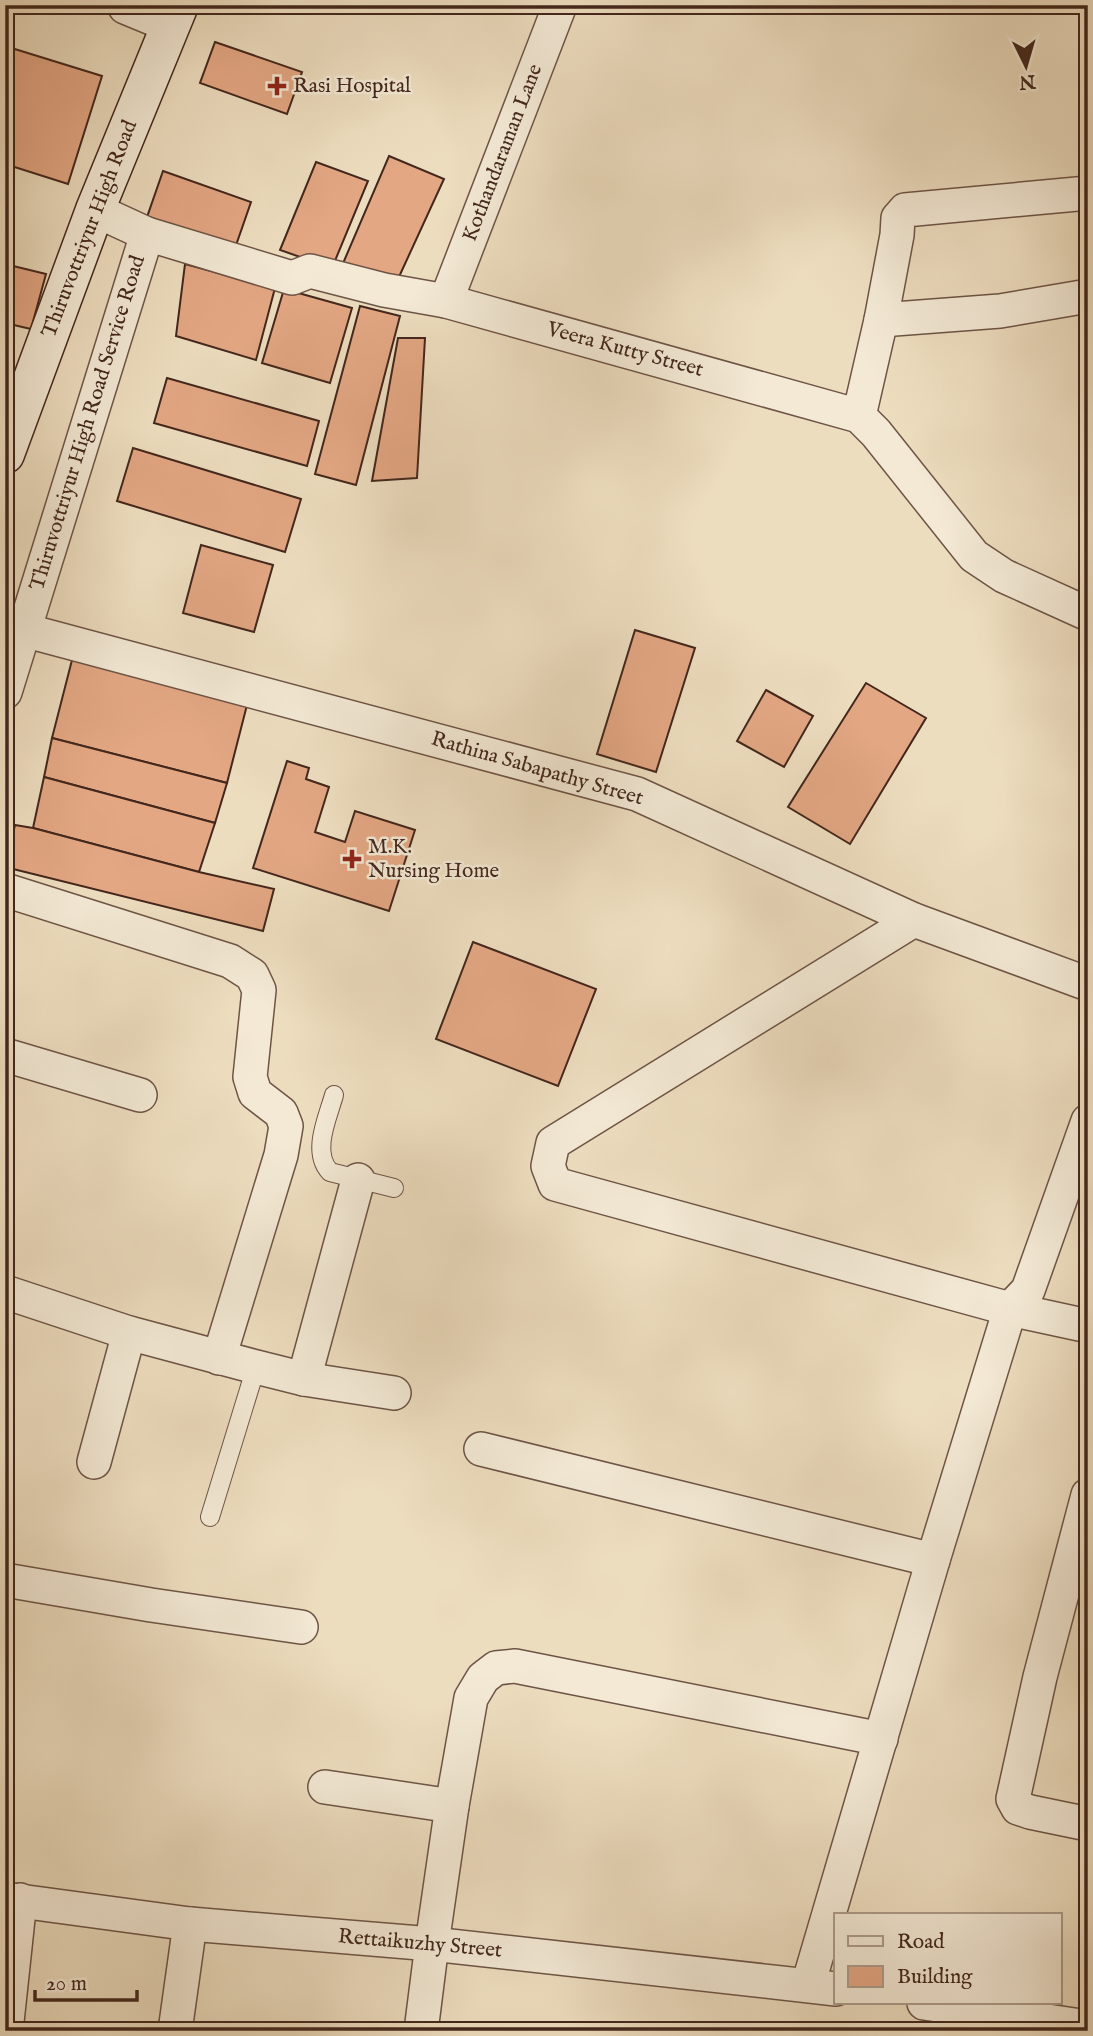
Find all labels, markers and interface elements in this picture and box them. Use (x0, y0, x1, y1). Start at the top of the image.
north arrow (992, 32, 1062, 102)
street label: Kothandaraman Lane (457, 60, 549, 246)
text: N (1018, 68, 1038, 94)
place label: Rasi Hospital (293, 73, 411, 100)
marker: Rasi Hospital (267, 76, 287, 96)
street label: Thiruvottriyur High Road (36, 116, 144, 342)
street label: Thiruvottriyur High Road Service Road (24, 251, 152, 594)
street label: Veera Kutty Street (543, 316, 706, 384)
street label: Rathina Sabapathy Street (428, 726, 646, 812)
place label: M.K. Nursing Home (368, 834, 500, 885)
marker: M.K. Nursing Home (342, 849, 362, 869)
legend (834, 1913, 1062, 2004)
street label: Rettaikuzhy Street (337, 1923, 503, 1965)
text: Road (897, 1929, 945, 1956)
scale bar (35, 1959, 136, 2003)
text: Building (897, 1964, 973, 1991)
text: 20 m (46, 1971, 87, 1998)

